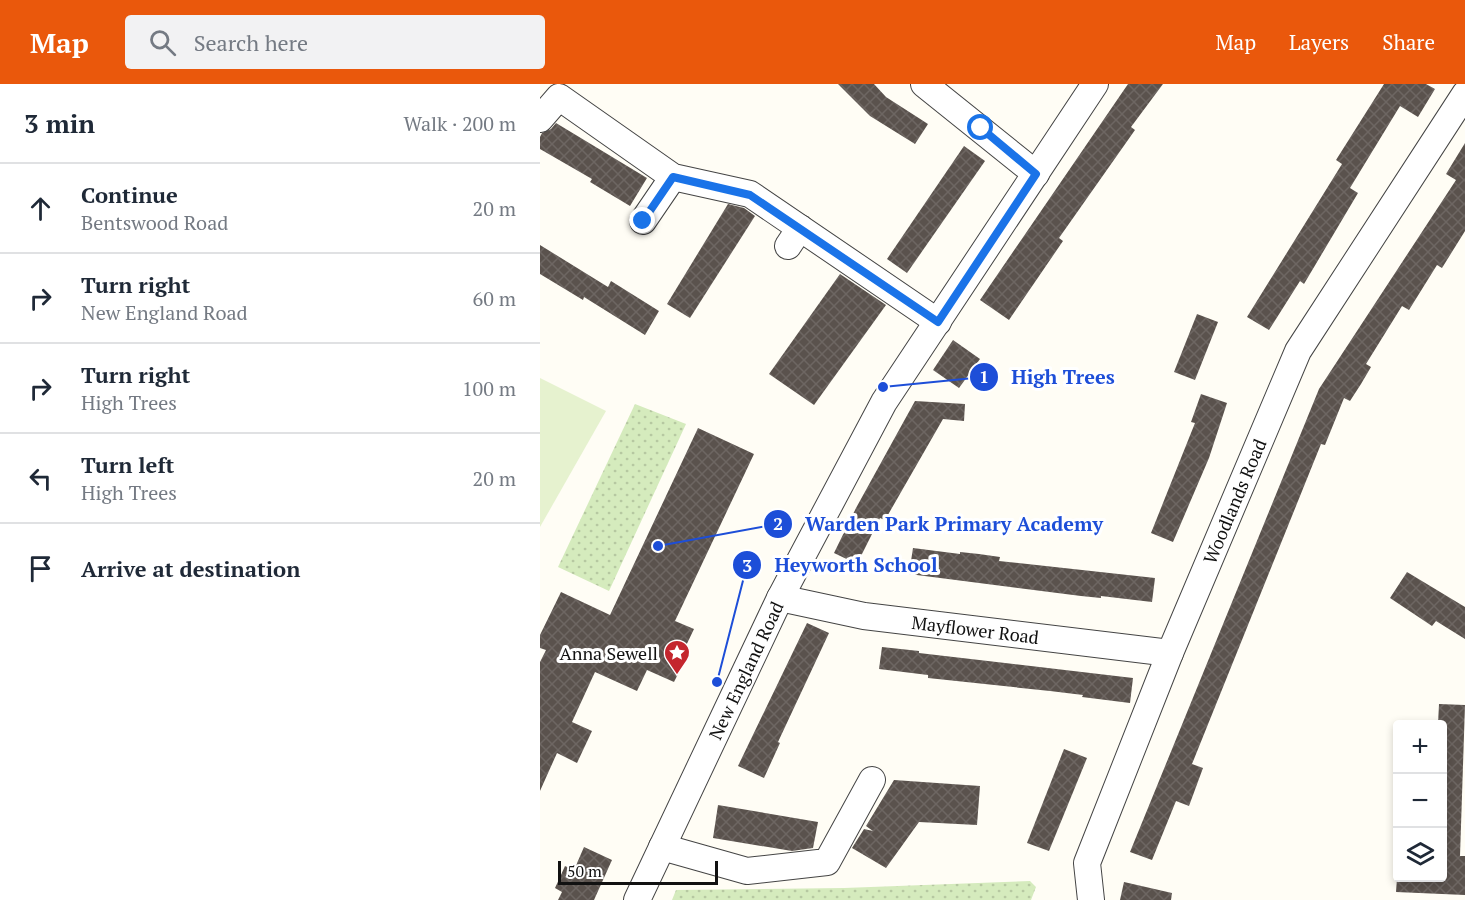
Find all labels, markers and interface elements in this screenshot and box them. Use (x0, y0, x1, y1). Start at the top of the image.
search box (125, 15, 545, 69)
text: Map (30, 24, 89, 61)
icon: search (146, 26, 179, 59)
text: Search here (194, 28, 308, 57)
text: Map (1215, 28, 1256, 56)
text: Layers (1289, 28, 1349, 56)
text: Share (1382, 28, 1435, 56)
text: 3 min (24, 106, 95, 140)
text: Walk · 200 m (404, 110, 516, 137)
route start (967, 114, 993, 140)
text: Continue (81, 180, 178, 209)
icon: ahead (24, 192, 57, 225)
text: 20 m (473, 195, 516, 222)
route end (629, 207, 655, 233)
text: Bentswood Road (81, 209, 228, 236)
text: Turn right (81, 270, 190, 299)
icon: right (24, 282, 57, 315)
text: 60 m (473, 285, 516, 312)
text: New England Road (81, 299, 248, 326)
callout: High Trees (969, 358, 1126, 396)
text: Turn right (81, 360, 190, 389)
text: High Trees (1011, 363, 1115, 390)
text: 1 (979, 364, 989, 388)
icon: right (24, 372, 57, 405)
text: 100 m (462, 375, 516, 402)
text: High Trees (81, 389, 177, 416)
street label: Woodlands Road (1197, 435, 1271, 567)
text: Turn left (81, 450, 174, 479)
icon: left (24, 462, 57, 495)
text: 20 m (473, 465, 516, 492)
text: High Trees (81, 479, 177, 506)
callout: Warden Park Primary Academy (763, 505, 1115, 543)
text: Warden Park Primary Academy (805, 510, 1103, 537)
text: 2 (773, 511, 783, 535)
callout: Heyworth School (732, 546, 949, 584)
text: Heyworth School (774, 551, 938, 578)
icon: arrive (24, 552, 57, 585)
text: 3 (742, 553, 752, 577)
text: Arrive at destination (81, 554, 300, 583)
street label: New England Road (703, 597, 789, 743)
street label: Mayflower Road (910, 610, 1040, 649)
place icon: Anna Sewell (662, 638, 692, 676)
place label: Anna Sewell (559, 641, 658, 665)
map controls (1393, 720, 1447, 882)
button: + (1393, 720, 1447, 774)
button: − (1393, 774, 1447, 828)
button: layers (1393, 828, 1447, 882)
scale bar (558, 858, 718, 886)
text: 50 m (567, 860, 602, 882)

